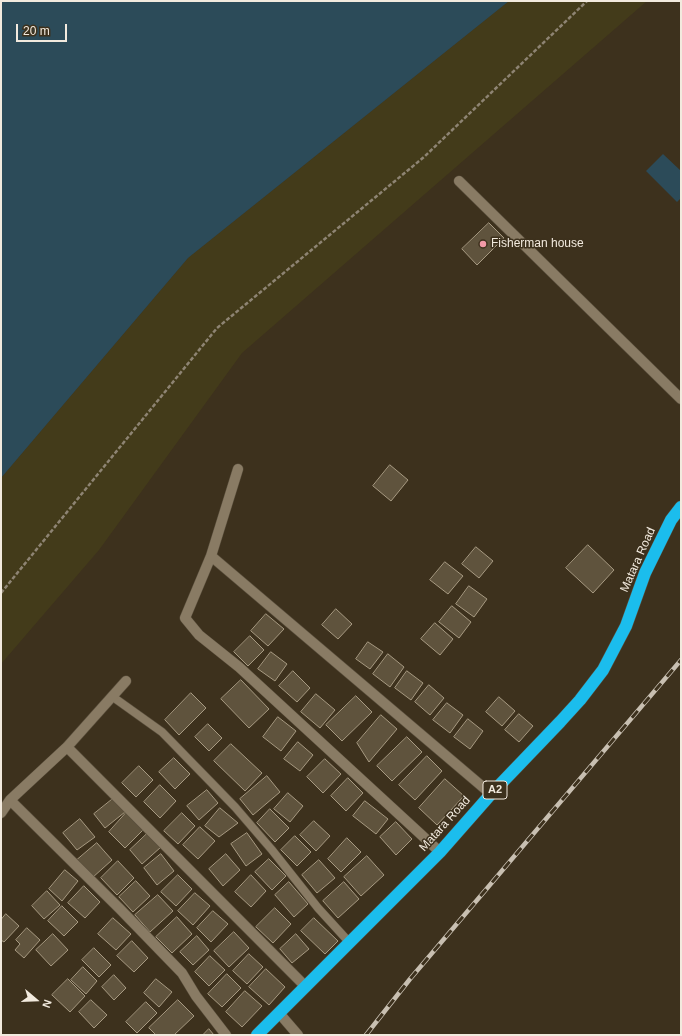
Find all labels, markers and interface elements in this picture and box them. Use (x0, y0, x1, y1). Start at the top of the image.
scale bar (18, 16, 69, 42)
text: 20 m (23, 24, 50, 38)
place label: Fisherman house (491, 237, 584, 251)
marker: Fisherman house (478, 239, 488, 249)
street label: Matara Road (617, 525, 659, 595)
road number: A2 (483, 781, 507, 799)
street label: Matara Road (416, 793, 474, 855)
north arrow (16, 980, 56, 1020)
text: N (40, 998, 54, 1010)

